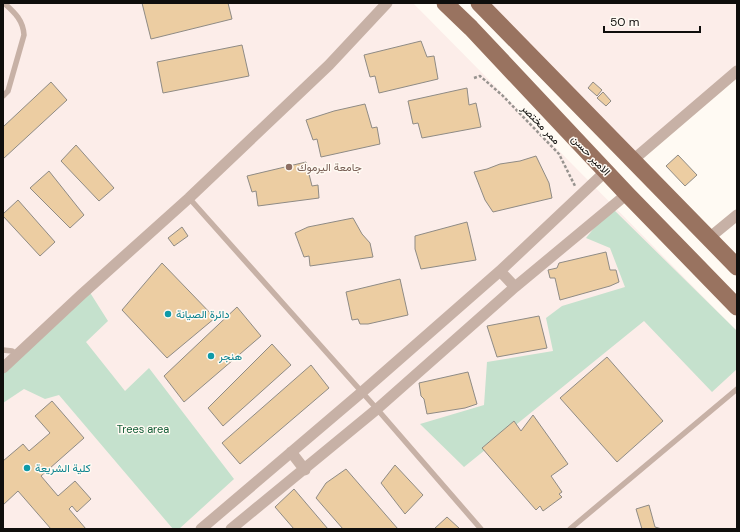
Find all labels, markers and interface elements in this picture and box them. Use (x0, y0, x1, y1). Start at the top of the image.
scale bar (604, 8, 700, 34)
text: 50 m (610, 14, 639, 30)
street label: ممر مختصر (518, 100, 564, 147)
street label: الامير حسن (569, 132, 613, 178)
place label: جامعة اليرموك (297, 160, 362, 174)
marker: جامعة اليرموك (284, 162, 294, 172)
place label: دائرة الصيانة (176, 307, 230, 321)
marker: دائرة الصيانة (163, 309, 173, 319)
place label: هنجر (218, 349, 242, 363)
marker: هنجر (206, 351, 216, 361)
park label: Trees area (117, 422, 169, 436)
place label: كلية الشريعة (35, 461, 91, 475)
marker: كلية الشريعة (22, 463, 32, 473)

